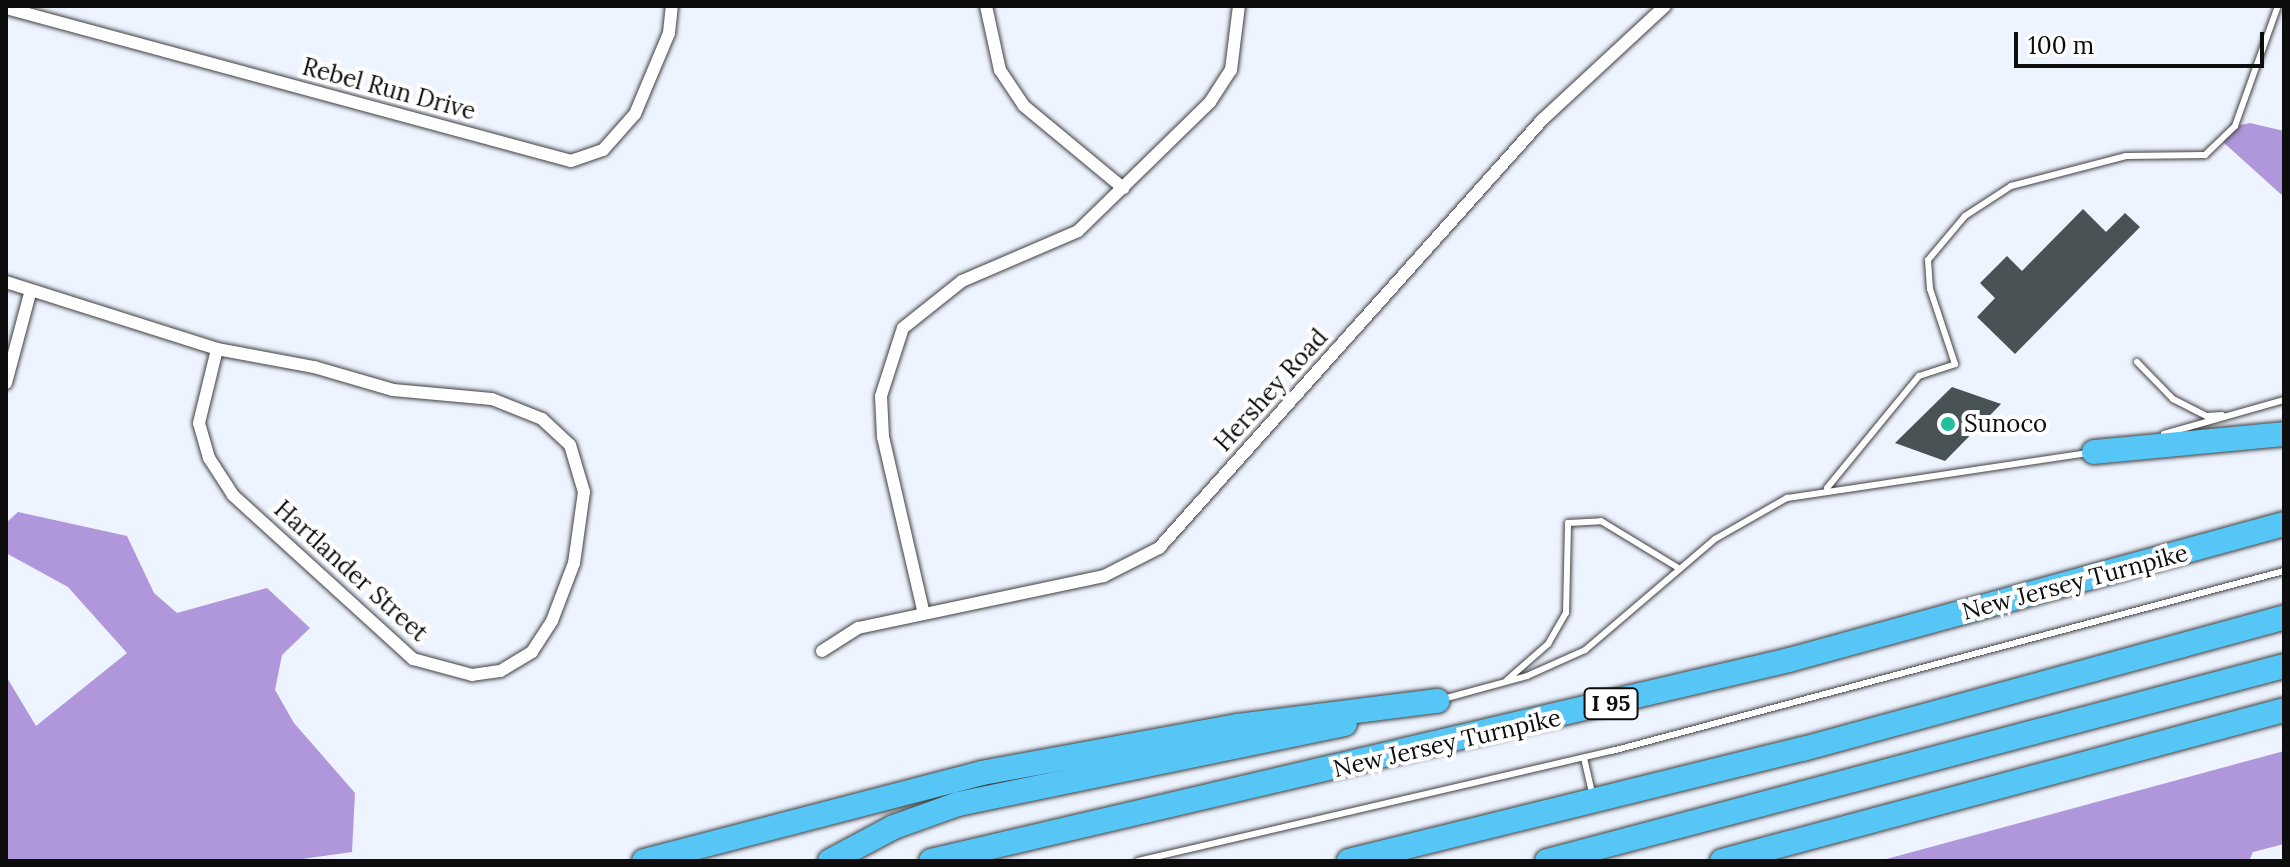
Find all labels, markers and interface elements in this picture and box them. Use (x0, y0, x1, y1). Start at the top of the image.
scale bar (2018, 16, 2268, 66)
text: 100 m (2028, 30, 2094, 61)
street label: Rebel Run Drive (299, 52, 479, 126)
street label: Hershey Road (1209, 323, 1333, 457)
place label: Sunoco (1964, 410, 2047, 438)
marker: Sunoco (1939, 415, 1957, 433)
street label: Hartlander Street (268, 495, 434, 647)
street label: New Jersey Turnpike (1959, 538, 2191, 626)
road number: I 95 (1583, 686, 1639, 722)
street label: New Jersey Turnpike (1330, 703, 1564, 783)

